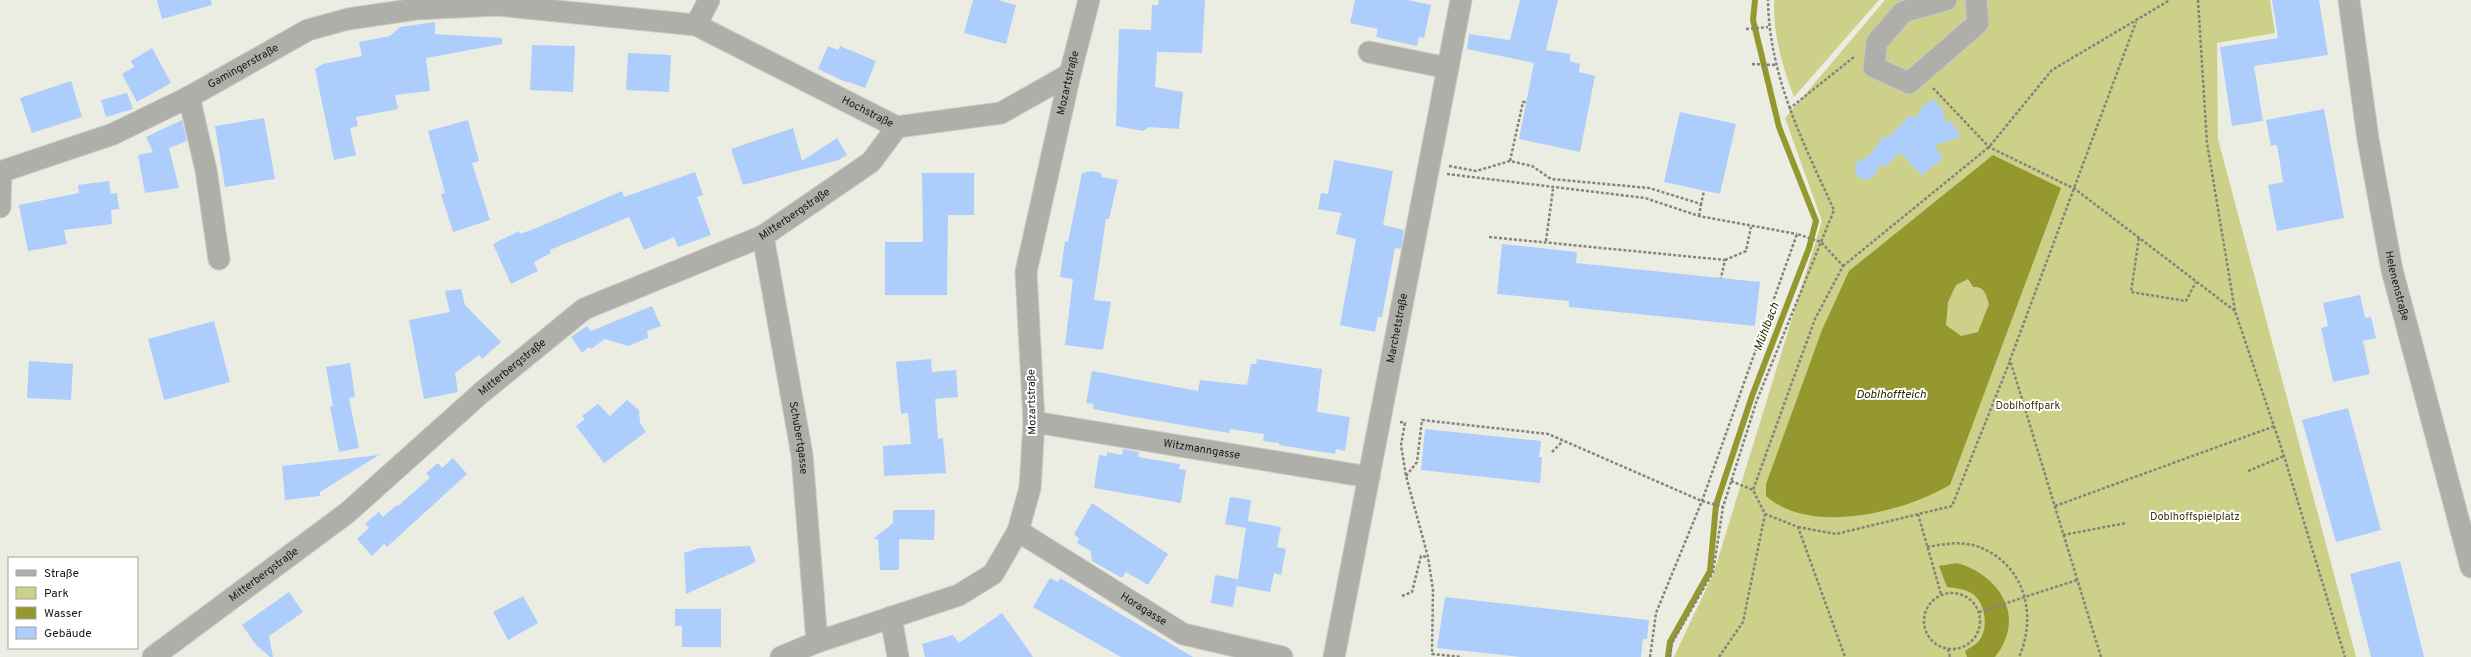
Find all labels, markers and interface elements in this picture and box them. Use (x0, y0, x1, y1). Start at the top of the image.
street label: Gamingerstraße (205, 41, 281, 92)
street label: Mozartstraße (1054, 49, 1083, 116)
street label: Hochstraße (839, 93, 896, 131)
street label: Mitterbergstraße (756, 185, 833, 244)
street label: Helenenstraße (2382, 250, 2412, 323)
street label: Marchetstraße (1384, 292, 1411, 364)
water label: Mühlbach (1750, 300, 1784, 353)
street label: Mitterbergstraße (476, 336, 549, 399)
street label: Mozartstraße (1024, 369, 1040, 435)
water label: Doblhoffteich (1856, 387, 1927, 403)
park label: Doblhoffpark (1996, 399, 2061, 413)
street label: Schubertgasse (786, 400, 811, 475)
street label: Witzmanngasse (1162, 436, 1241, 463)
park label: Doblhoffspielplatz (2150, 510, 2240, 524)
street label: Mitterbergstraße (226, 544, 301, 605)
legend (8, 557, 138, 649)
text: Straße (44, 566, 79, 582)
text: Park (44, 586, 69, 602)
street label: Horagasse (1118, 590, 1169, 629)
text: Wasser (44, 606, 83, 622)
text: Gebäude (44, 626, 92, 642)

